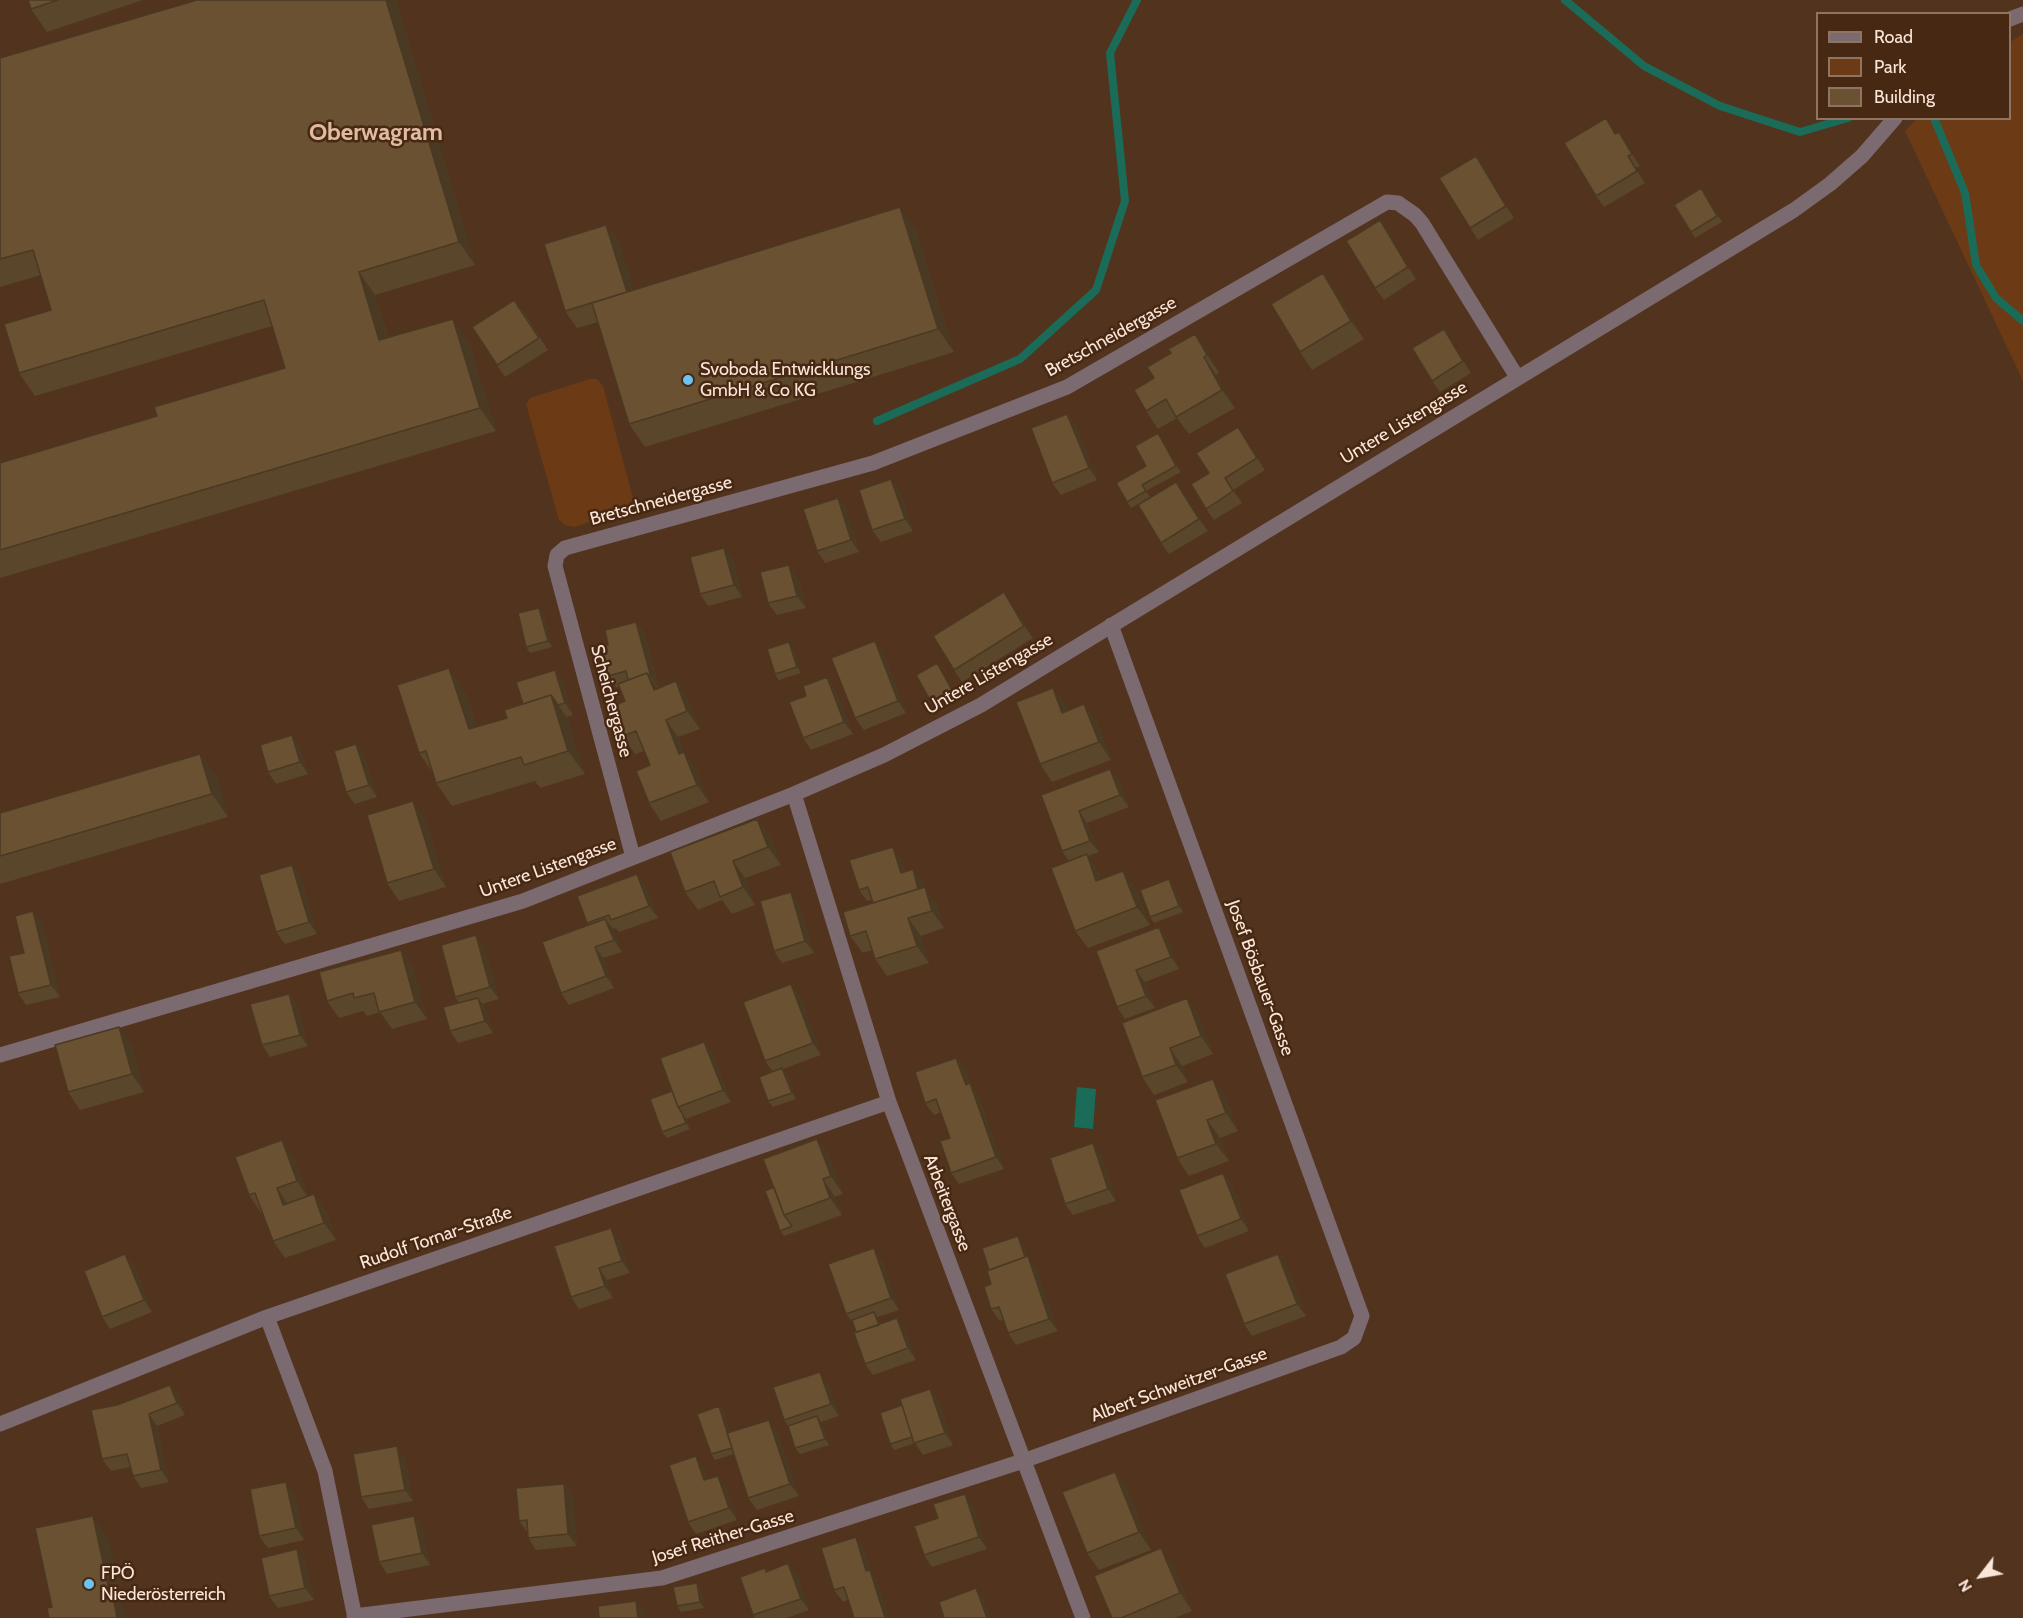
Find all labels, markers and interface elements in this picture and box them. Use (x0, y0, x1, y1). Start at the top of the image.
legend (1816, 12, 2011, 120)
text: Road (1874, 26, 1913, 48)
text: Park (1874, 56, 1906, 78)
text: Building (1874, 86, 1935, 108)
district label: Oberwagram (309, 119, 443, 147)
street label: Bretschneidergasse (1042, 292, 1180, 382)
place label: Svoboda Entwicklungs GmbH & Co KG (700, 359, 870, 401)
marker: Svoboda Entwicklungs GmbH & Co KG (681, 373, 695, 387)
street label: Untere Listengasse (1337, 377, 1471, 469)
street label: Bretschneidergasse (588, 472, 734, 530)
street label: Untere Listengasse (921, 629, 1057, 719)
street label: Scheichergasse (586, 642, 636, 760)
street label: Untere Listengasse (477, 833, 619, 903)
street label: Josef Bösbauer-Gasse (1222, 897, 1298, 1059)
street label: Arbeitergasse (919, 1151, 975, 1255)
street label: Rudolf Tornar-Straße (357, 1202, 515, 1274)
street label: Albert Schweitzer-Gasse (1088, 1343, 1270, 1427)
street label: Josef Reither-Gasse (649, 1505, 797, 1569)
north arrow (1951, 1546, 2011, 1606)
place label: FPÖ Niederösterreich (101, 1563, 226, 1606)
text: N (1954, 1576, 1976, 1595)
marker: FPÖ Niederösterreich (82, 1577, 96, 1591)

